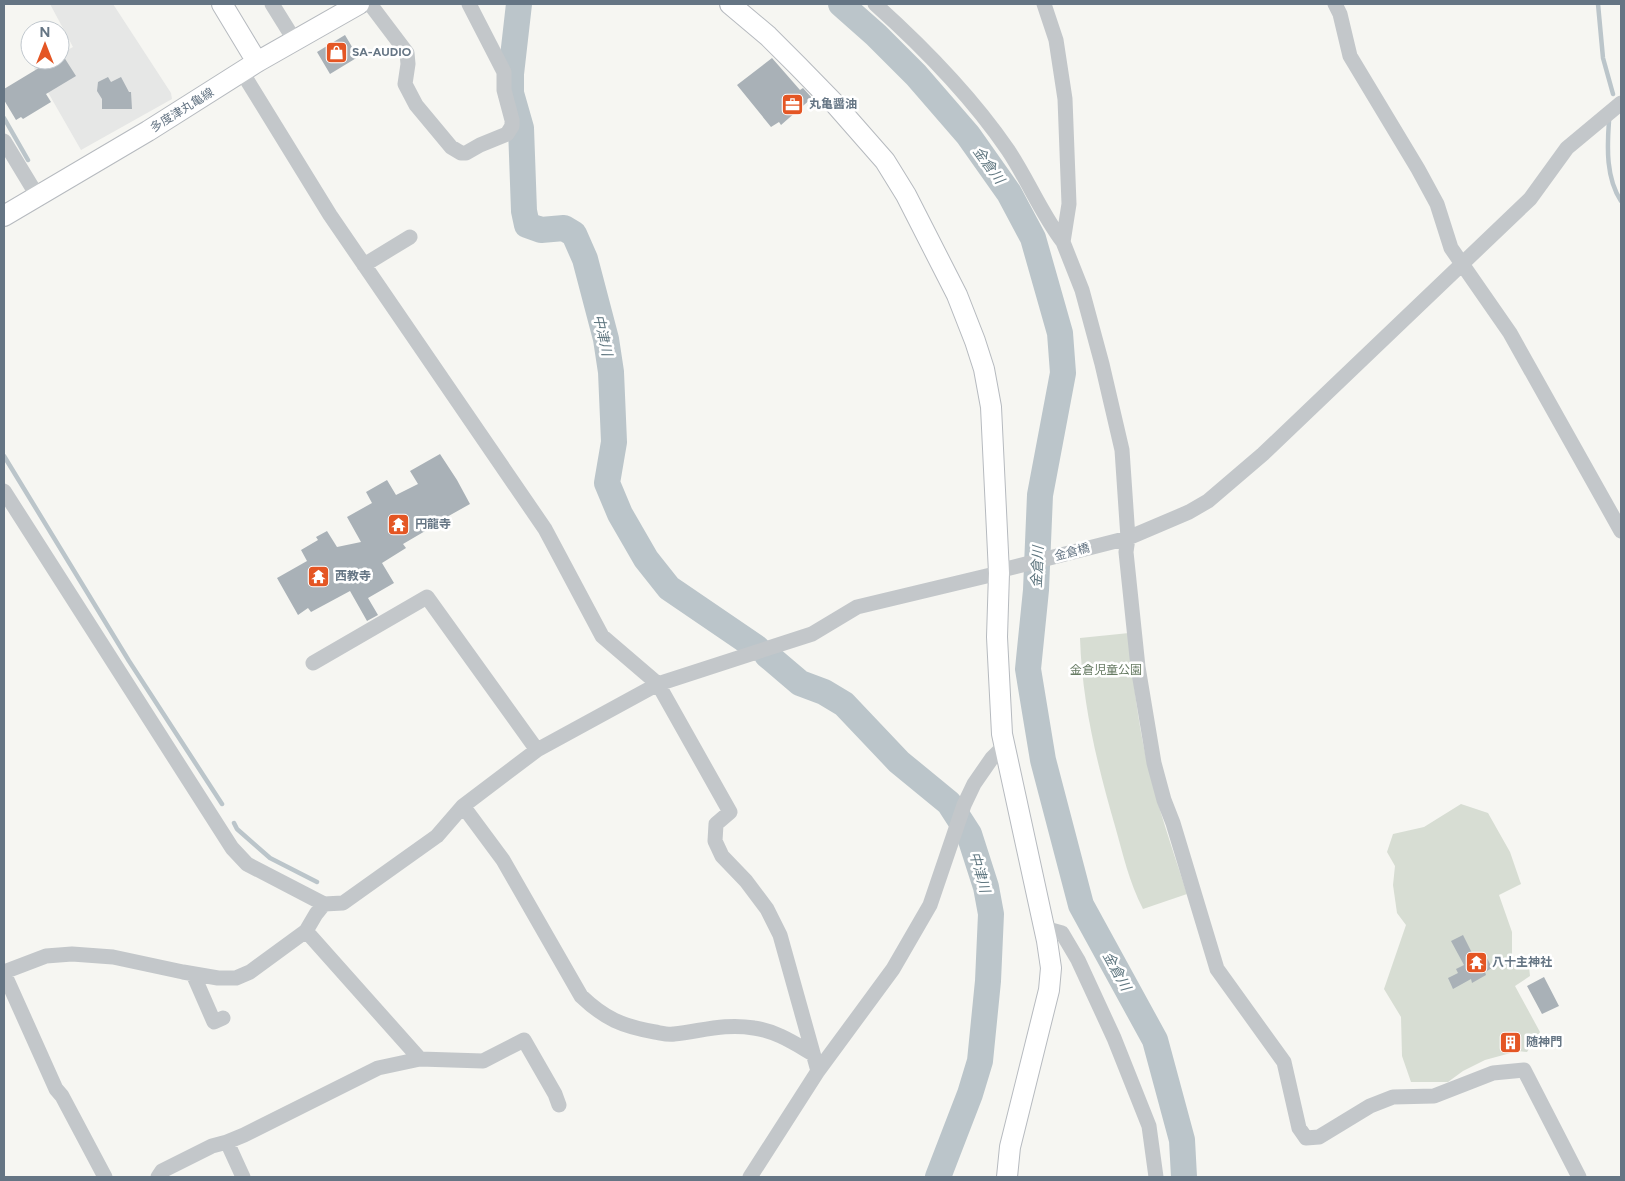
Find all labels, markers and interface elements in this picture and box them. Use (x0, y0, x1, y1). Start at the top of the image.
north arrow (20, 20, 70, 70)
text: N (40, 24, 50, 41)
shop icon: SA-AUDIO (324, 40, 348, 64)
place label: SA-AUDIO (352, 45, 412, 59)
street label: 多度津丸亀線 (148, 85, 216, 135)
office icon: 丸亀醤油 (781, 92, 805, 116)
place label: 丸亀醤油 (809, 97, 857, 111)
water label: 金倉川 (969, 143, 1009, 189)
water label: 中津川 (590, 313, 616, 359)
temple icon: 円龍寺 (387, 512, 411, 536)
place label: 円龍寺 (415, 517, 451, 531)
street label: 金倉橋 (1053, 541, 1091, 563)
water label: 金倉川 (1028, 544, 1047, 588)
temple icon: 西教寺 (307, 564, 331, 588)
place label: 西教寺 (335, 569, 371, 583)
park label: 金倉児童公園 (1070, 663, 1142, 677)
water label: 中津川 (966, 850, 994, 897)
water label: 金倉川 (1099, 949, 1135, 995)
temple icon: 八十主神社 (1464, 950, 1488, 974)
place label: 八十主神社 (1492, 955, 1552, 969)
building icon: 随神門 (1498, 1030, 1522, 1054)
place label: 随神門 (1526, 1035, 1562, 1049)

